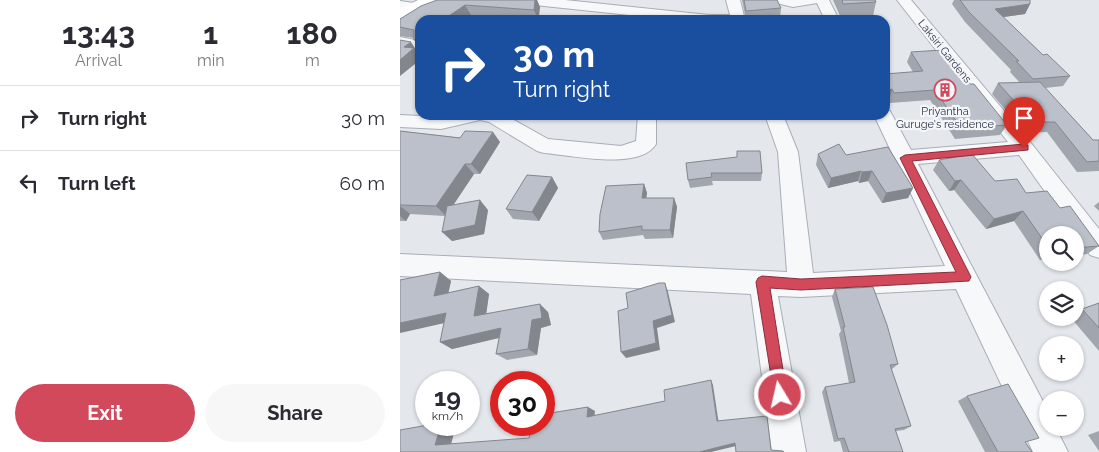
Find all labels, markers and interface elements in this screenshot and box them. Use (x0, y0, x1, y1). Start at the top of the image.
text: 13:43 (62, 16, 135, 51)
text: 1 (203, 16, 218, 51)
text: 180 (287, 16, 338, 51)
street label: Laksiri Gardens (915, 17, 974, 86)
text: 30 m (513, 34, 595, 75)
icon: right (430, 35, 495, 100)
text: Arrival (75, 51, 122, 70)
text: min (197, 51, 225, 70)
text: m (305, 51, 320, 70)
text: Turn right (513, 76, 610, 102)
building icon: Priyantha Guruge's residence (933, 78, 957, 102)
pin (1003, 97, 1045, 148)
icon: right (15, 104, 43, 132)
icon: arrive (1010, 104, 1038, 132)
place label: Priyantha Guruge's residence (896, 105, 995, 131)
text: Turn right (58, 107, 147, 129)
text: 30 m (341, 107, 385, 129)
icon: left (15, 169, 43, 197)
text: Turn left (58, 172, 135, 194)
text: 60 m (340, 172, 385, 194)
map controls (1039, 226, 1084, 436)
button: search (1039, 226, 1084, 271)
button: layers (1039, 281, 1084, 326)
button: + (1039, 336, 1084, 381)
position arrow (753, 368, 805, 420)
speed limit sign: 30 (490, 371, 555, 436)
text: 19 (434, 382, 461, 412)
button: Exit (15, 384, 195, 442)
button: Share (205, 384, 385, 442)
button: − (1039, 391, 1084, 436)
text: km/h (432, 409, 463, 423)

